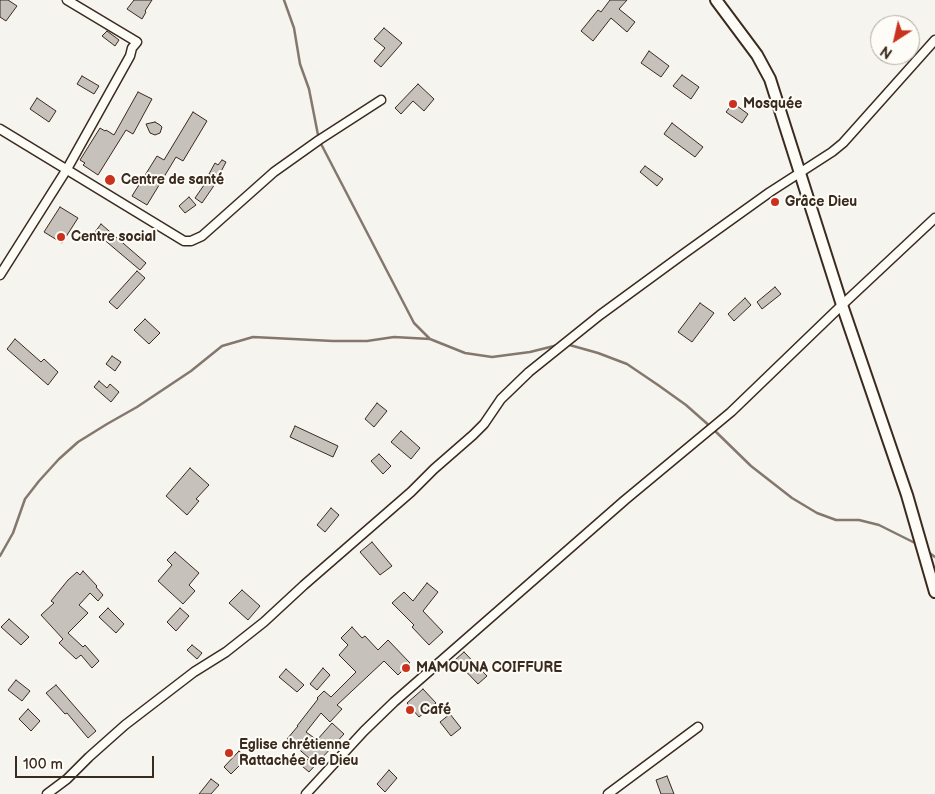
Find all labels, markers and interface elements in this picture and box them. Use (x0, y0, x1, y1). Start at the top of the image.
north arrow (870, 15, 920, 65)
text: N (878, 42, 896, 62)
place label: Mosquée (743, 96, 802, 112)
marker: Mosquée (727, 98, 739, 110)
place label: Centre de santé (121, 172, 224, 188)
marker: Centre de santé (103, 173, 117, 187)
place label: Grâce Dieu (785, 194, 857, 210)
marker: Grâce Dieu (769, 196, 781, 208)
place label: Centre social (71, 229, 156, 245)
marker: Centre social (55, 231, 67, 243)
place label: MAMOUNA COIFFURE (416, 660, 562, 676)
marker: MAMOUNA COIFFURE (400, 662, 412, 674)
place label: Café (420, 702, 451, 718)
marker: Café (404, 704, 416, 716)
place label: Eglise chrétienne Rattachée de Dieu (239, 737, 358, 770)
scale bar (18, 746, 156, 778)
marker: Eglise chrétienne Rattachée de Dieu (223, 747, 235, 759)
text: 100 m (23, 755, 63, 774)

